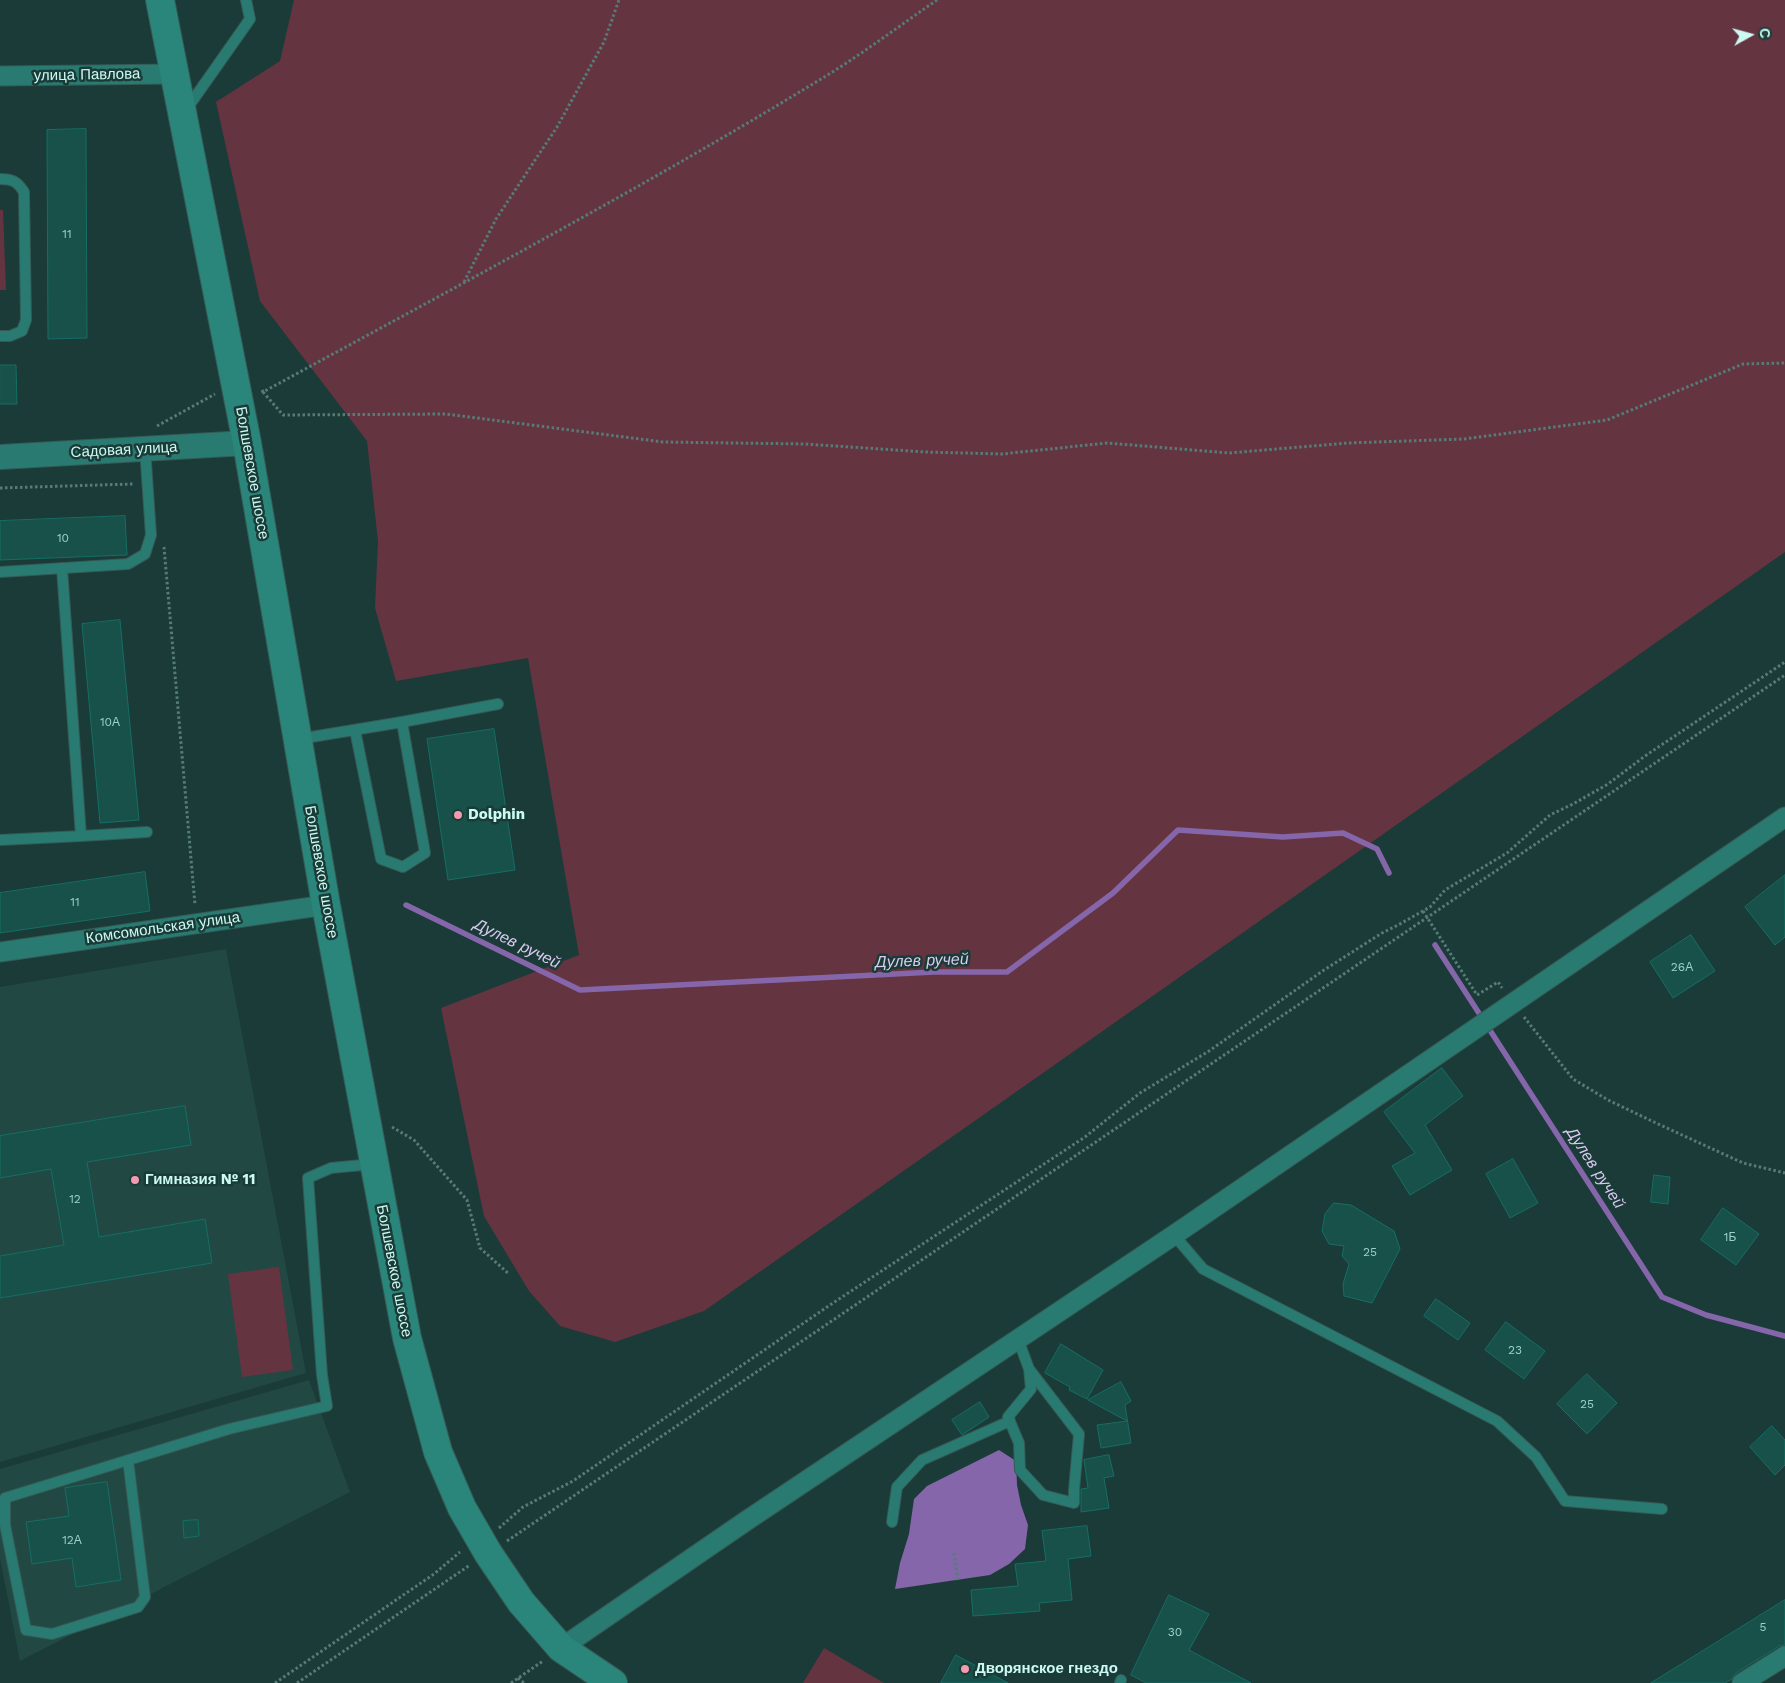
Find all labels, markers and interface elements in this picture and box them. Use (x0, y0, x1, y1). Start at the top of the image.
north arrow (1725, 10, 1775, 60)
text: С (1756, 27, 1773, 39)
street label: улица Павлова (34, 65, 140, 85)
house number: 11 (62, 227, 72, 241)
street label: Болшевское шоссе (231, 405, 273, 541)
street label: Садовая улица (70, 438, 178, 462)
house number: 10 (57, 531, 69, 545)
house number: 10А (100, 715, 120, 729)
street label: Болшевское шоссе (300, 804, 342, 940)
place label: Dolphin (468, 806, 525, 824)
marker: Dolphin (452, 809, 464, 821)
house number: 11 (70, 895, 80, 909)
street label: Комсомольская улица (85, 908, 241, 948)
water label: Дулев ручей (471, 915, 563, 973)
water label: Дулев ручей (875, 950, 969, 972)
house number: 26А (1671, 960, 1693, 974)
water label: Дулев ручей (1562, 1124, 1628, 1212)
place label: Гимназия № 11 (145, 1171, 255, 1189)
marker: Гимназия № 11 (129, 1174, 141, 1186)
house number: 12 (69, 1192, 81, 1206)
street label: Болшевское шоссе (372, 1203, 416, 1339)
house number: 1Б (1724, 1230, 1736, 1244)
house number: 25 (1363, 1245, 1377, 1259)
house number: 23 (1508, 1343, 1522, 1357)
house number: 25 (1580, 1397, 1594, 1411)
house number: 12А (62, 1533, 82, 1547)
house number: 5 (1760, 1620, 1766, 1634)
house number: 30 (1168, 1625, 1182, 1639)
place label: Дворянское гнездо (975, 1660, 1118, 1678)
marker: Дворянское гнездо (959, 1663, 971, 1675)

